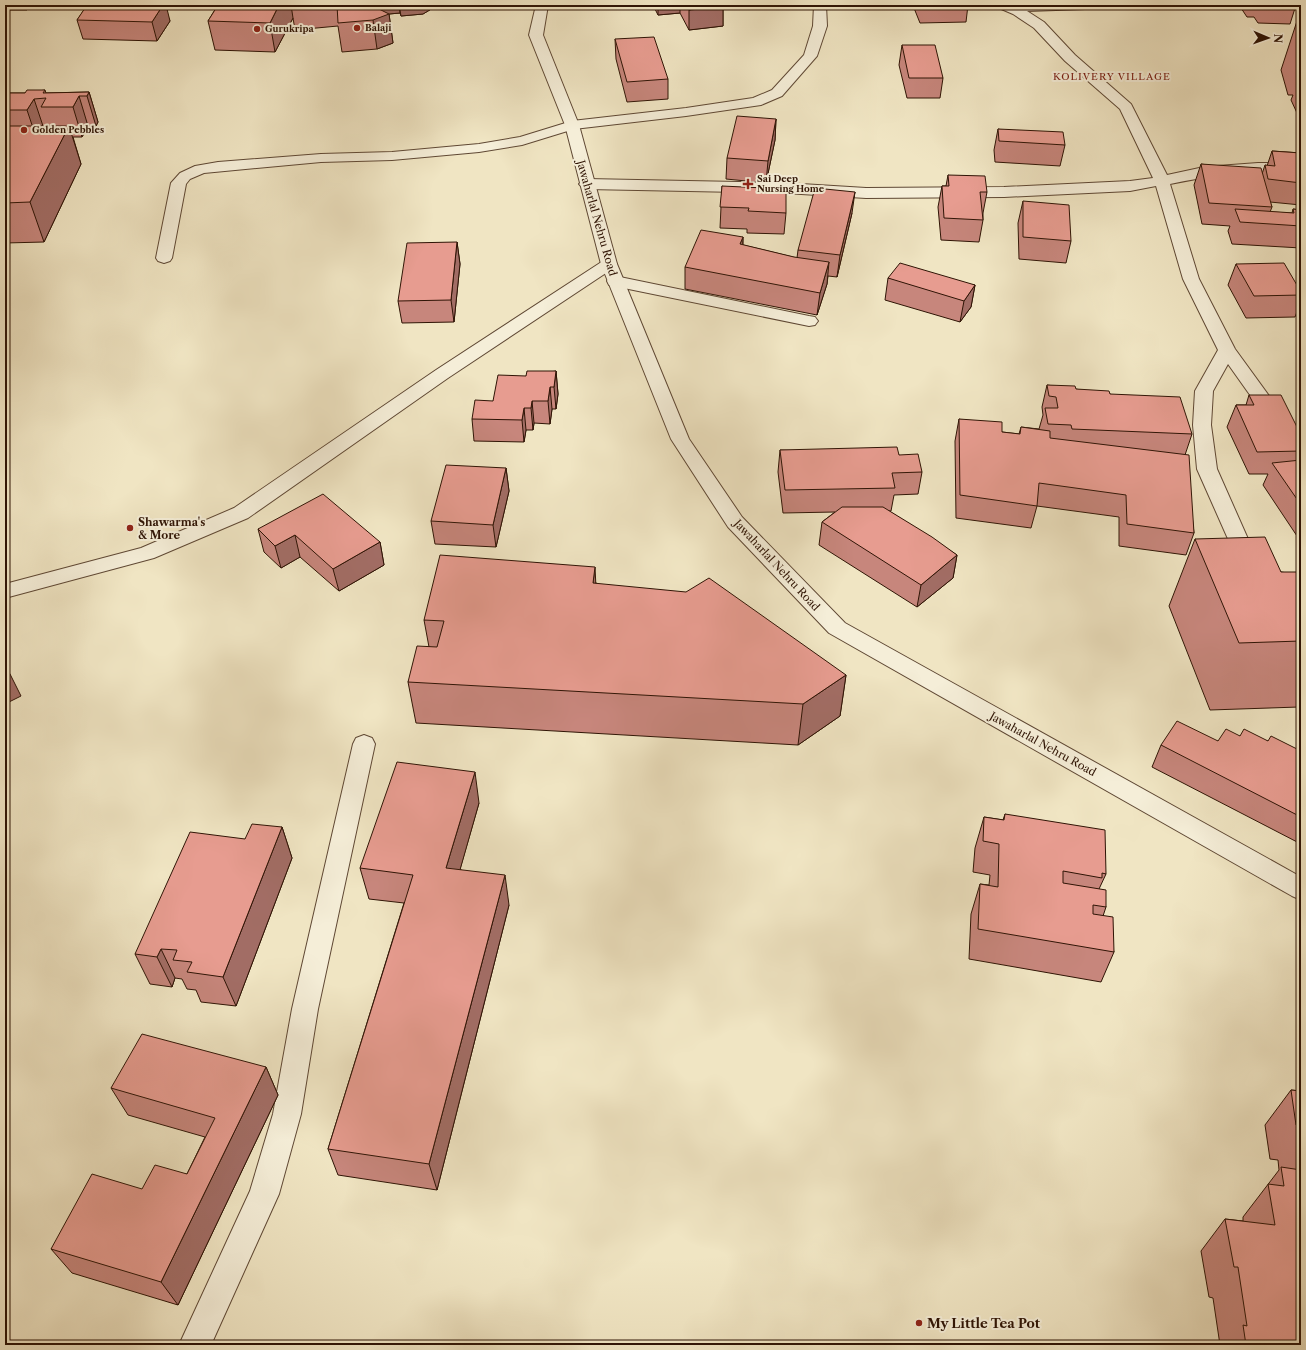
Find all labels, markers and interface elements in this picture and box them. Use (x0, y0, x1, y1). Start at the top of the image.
north arrow (1248, 18, 1288, 58)
place label: Balaji (365, 22, 392, 33)
place label: Gurukripa (265, 23, 315, 34)
marker: Balaji (352, 23, 362, 33)
marker: Gurukripa (252, 24, 262, 34)
text: N (1271, 33, 1285, 44)
district label: KOLIVERY VILLAGE (1053, 70, 1171, 83)
place label: Golden Pebbles (32, 124, 104, 135)
marker: Golden Pebbles (19, 125, 29, 135)
street label: Jawaharlal Nehru Road (573, 157, 620, 278)
place label: Sai Deep Nursing Home (757, 173, 825, 194)
marker: Sai Deep Nursing Home (742, 178, 754, 190)
place label: Shawarma's & More (138, 515, 205, 542)
street label: Jawaharlal Nehru Road (730, 515, 823, 614)
marker: Shawarma's & More (125, 523, 135, 533)
street label: Jawaharlal Nehru Road (985, 708, 1099, 779)
place label: My Little Tea Pot (927, 1315, 1041, 1331)
marker: My Little Tea Pot (914, 1318, 924, 1328)

